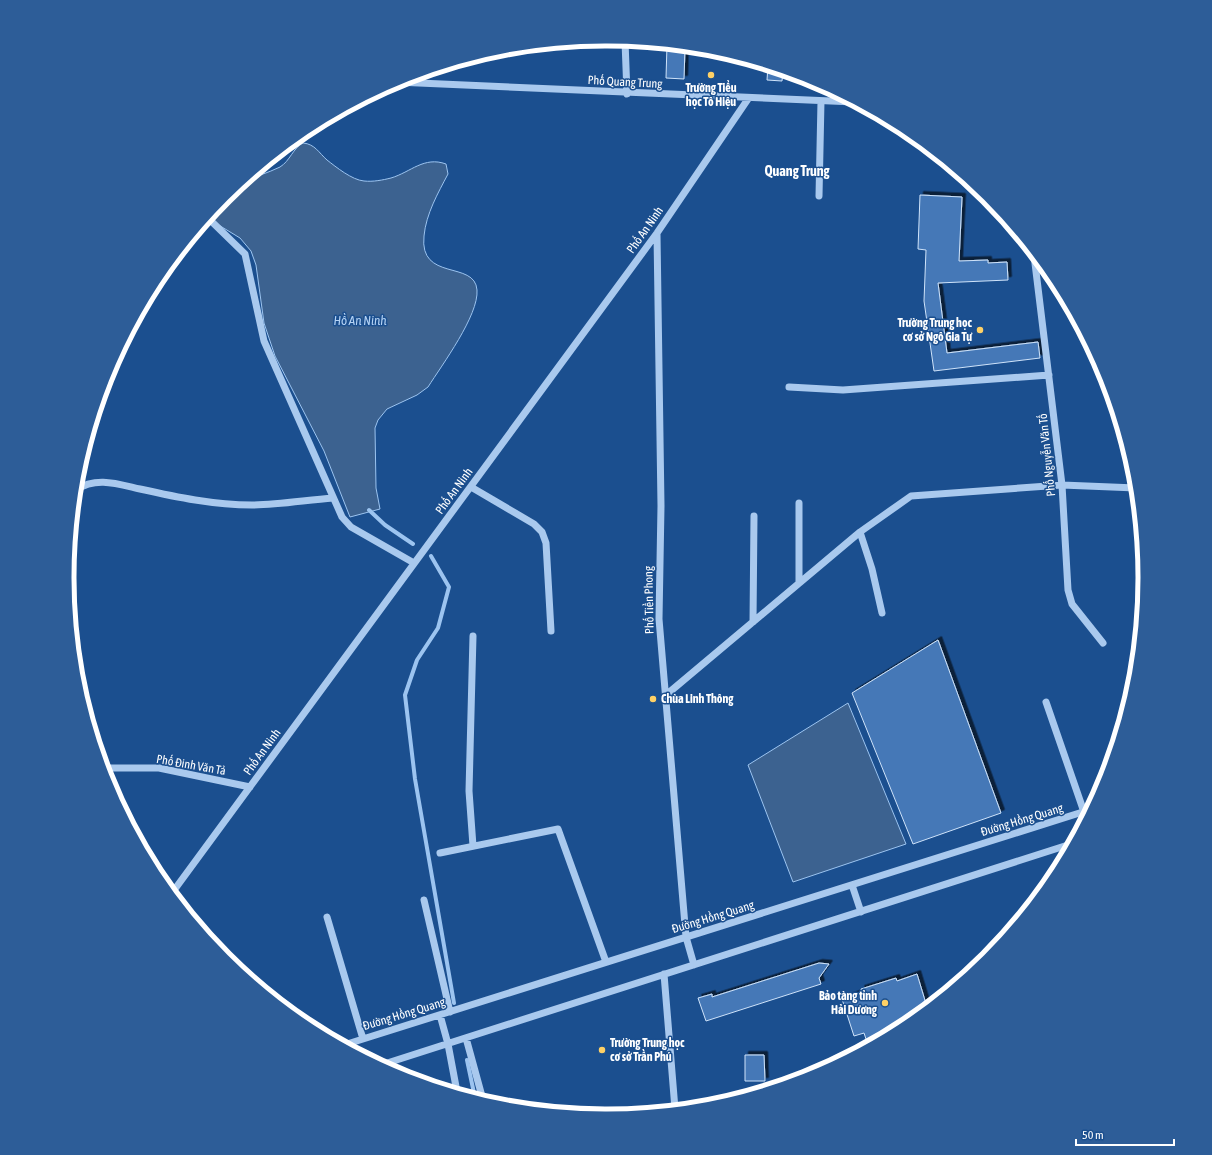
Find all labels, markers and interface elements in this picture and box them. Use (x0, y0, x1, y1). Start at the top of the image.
marker: Trường Tiểu học Tô Hiệu (706, 70, 716, 80)
street label: Phố Quang Trung (587, 73, 664, 91)
place label: Trường Tiểu học Tô Hiệu (685, 80, 737, 109)
district label: Quang Trung (764, 163, 831, 179)
street label: Phố An Ninh (624, 204, 666, 256)
water label: Hồ An Ninh (333, 313, 387, 328)
place label: Trường Trung học cơ sở Ngô Gia Tự (897, 316, 973, 344)
marker: Trường Trung học cơ sở Ngô Gia Tự (975, 325, 985, 335)
street label: Phố Nguyễn Văn Tố (1036, 412, 1058, 497)
street label: Phố An Ninh (433, 465, 475, 517)
street label: Phố Tiền Phong (641, 565, 657, 634)
place label: Chùa Linh Thông (661, 692, 734, 706)
marker: Chùa Linh Thông (648, 694, 658, 704)
street label: Phố An Ninh (241, 726, 283, 778)
street label: Phố Đinh Văn Tả (155, 752, 227, 778)
street label: Đường Hồng Quang (979, 801, 1066, 839)
street label: Đường Hồng Quang (670, 898, 757, 936)
place label: Bảo tàng tỉnh Hải Dương (819, 989, 878, 1017)
street label: Đường Hồng Quang (361, 995, 448, 1033)
marker: Bảo tàng tỉnh Hải Dương (880, 998, 890, 1008)
place label: Trường Trung học cơ sở Trần Phú (610, 1036, 685, 1064)
marker: Trường Trung học cơ sở Trần Phú (597, 1045, 607, 1055)
scale bar (1076, 1121, 1174, 1147)
text: 50 m (1082, 1128, 1104, 1142)

